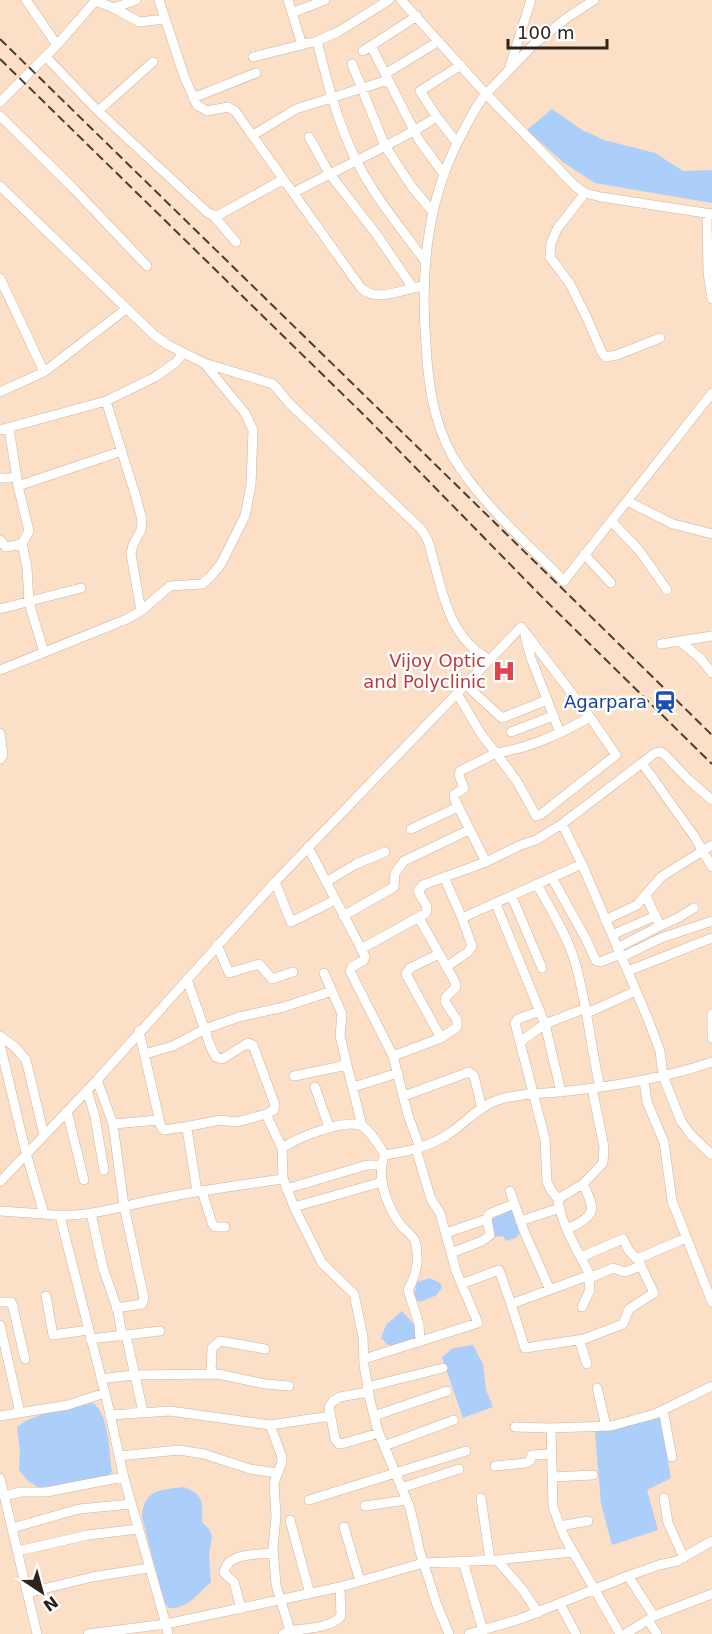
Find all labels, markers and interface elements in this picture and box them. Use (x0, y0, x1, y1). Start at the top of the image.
scale bar (508, 12, 607, 50)
text: 100 m (517, 22, 575, 43)
place label: Vijoy Optic and Polyclinic (363, 650, 486, 692)
hospital icon: Vijoy Optic and Polyclinic (491, 658, 517, 684)
station icon: Agarpara (652, 689, 678, 715)
place label: Agarpara (564, 691, 647, 712)
north arrow (12, 1562, 72, 1622)
text: N (40, 1592, 62, 1615)

